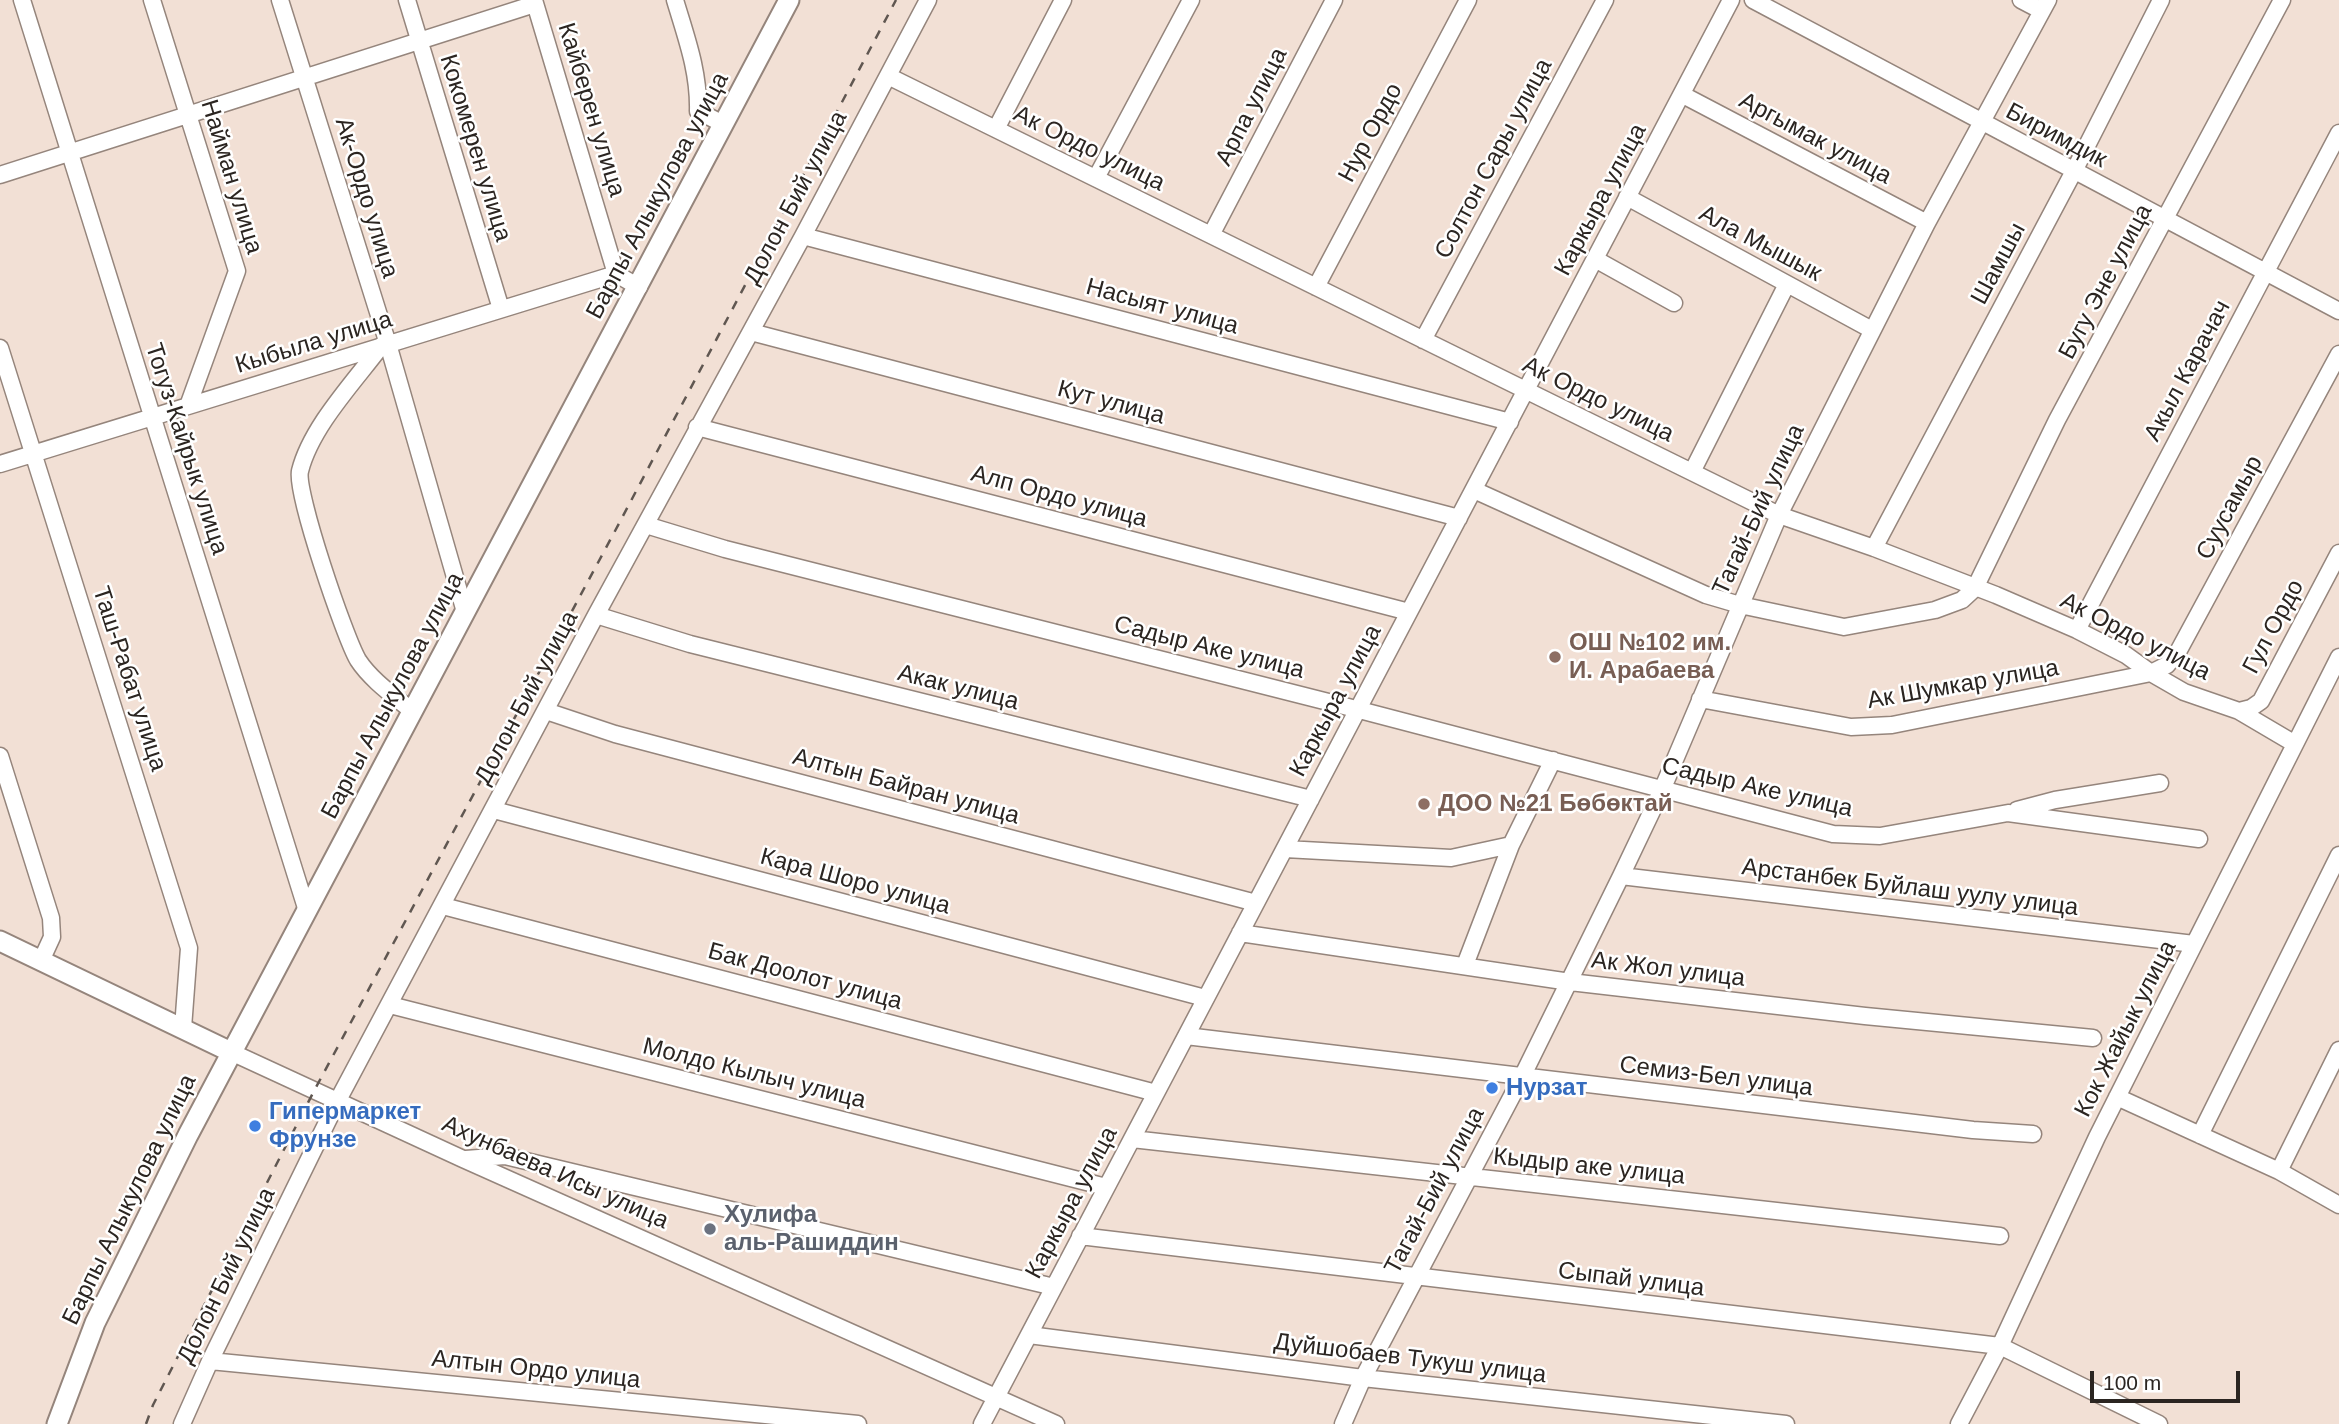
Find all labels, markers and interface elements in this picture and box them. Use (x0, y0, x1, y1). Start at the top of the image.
street label: Кайберен улица (551, 20, 631, 200)
street label: Арпа улица (1210, 43, 1294, 171)
street label: Кокомерен улица (433, 51, 517, 245)
street label: Солтон Сары улица (1429, 54, 1559, 264)
street label: Барпы Алыкулова улица (581, 68, 735, 324)
street label: Нур Ордо (1333, 79, 1409, 187)
street label: Аргымак улица (1734, 87, 1896, 191)
street label: Найман улица (194, 96, 268, 258)
street label: Биримдик (2001, 97, 2111, 175)
street label: Ак Ордо улица (1009, 100, 1169, 198)
street label: Долон Бий улица (738, 106, 854, 290)
street label: Ак-Ордо улица (328, 114, 404, 282)
street label: Каркыра улица (1549, 119, 1653, 281)
street label: Ала Мышык (1694, 200, 1826, 288)
street label: Бугу Эне улица (2053, 200, 2159, 364)
street label: Шамшы (1966, 218, 2032, 310)
street label: Насыят улица (1083, 273, 1241, 341)
street label: Акыл Карачач (2139, 295, 2237, 447)
street label: Кыбыла улица (232, 306, 396, 380)
street label: Тогуз-Кайрык улица (138, 340, 234, 558)
street label: Ак Ордо улица (1518, 351, 1678, 449)
street label: Кут улица (1054, 375, 1168, 431)
street label: Тагай-Бий улица (1707, 420, 1811, 600)
street label: Суусамыр (2191, 451, 2269, 565)
street label: Алп Ордо улица (968, 460, 1150, 534)
street label: Барпы Алыкулова улица (316, 568, 470, 824)
street label: Гул Ордо (2237, 575, 2311, 679)
street label: Таш-Рабат улица (86, 583, 172, 775)
street label: Ак Ордо улица (2055, 587, 2215, 687)
street label: Долон Бий улица (469, 606, 585, 790)
street label: Садыр Аке улица (1111, 610, 1307, 686)
street label: Каркыра улица (1284, 620, 1388, 782)
place label: ОШ №102 им. И. Арабаева (1569, 629, 1731, 685)
marker: ОШ №102 им. И. Арабаева (1547, 649, 1563, 665)
street label: Ак Шумкар улица (1865, 654, 2061, 716)
street label: Акак улица (895, 659, 1021, 717)
street label: Алтын Байран улица (790, 743, 1022, 831)
street label: Садыр Аке улица (1659, 752, 1855, 824)
place label: ДОО №21 Бөбөктай (1438, 790, 1672, 818)
marker: ДОО №21 Бөбөктай (1416, 796, 1432, 812)
street label: Кара Шоро улица (757, 843, 953, 921)
street label: Арстанбек Буйлаш уулу улица (1740, 853, 2080, 923)
street label: Кок Жайык улица (2069, 936, 2183, 1122)
street label: Бак Доолот улица (705, 937, 905, 1017)
street label: Ак Жол улица (1590, 946, 1746, 994)
street label: Молдо Кылыч улица (640, 1032, 868, 1116)
street label: Семиз-Бел улица (1618, 1051, 1814, 1103)
street label: Барпы Алыкулова улица (57, 1070, 203, 1330)
place label: Нурзат (1506, 1074, 1587, 1102)
marker: Нурзат (1484, 1080, 1500, 1096)
place label: Гипермаркет Фрунзе (269, 1098, 421, 1154)
street label: Тагай-Бий улица (1379, 1103, 1491, 1279)
street label: Ахунбаева Исы улица (437, 1110, 673, 1236)
marker: Гипермаркет Фрунзе (247, 1118, 263, 1134)
street label: Каркыра улица (1020, 1122, 1124, 1284)
street label: Кыдыр аке улица (1492, 1143, 1686, 1191)
street label: Долон Бий улица (172, 1183, 282, 1369)
place label: Хулифа аль-Рашиддин (724, 1201, 899, 1257)
marker: Хулифа аль-Рашиддин (702, 1221, 718, 1237)
street label: Сыпай улица (1556, 1257, 1706, 1303)
street label: Дуйшобаев Тукуш улица (1272, 1328, 1548, 1390)
street label: Алтын Ордо улица (430, 1345, 642, 1395)
scale bar (2094, 1358, 2244, 1402)
text: 100 m (2103, 1371, 2161, 1394)

